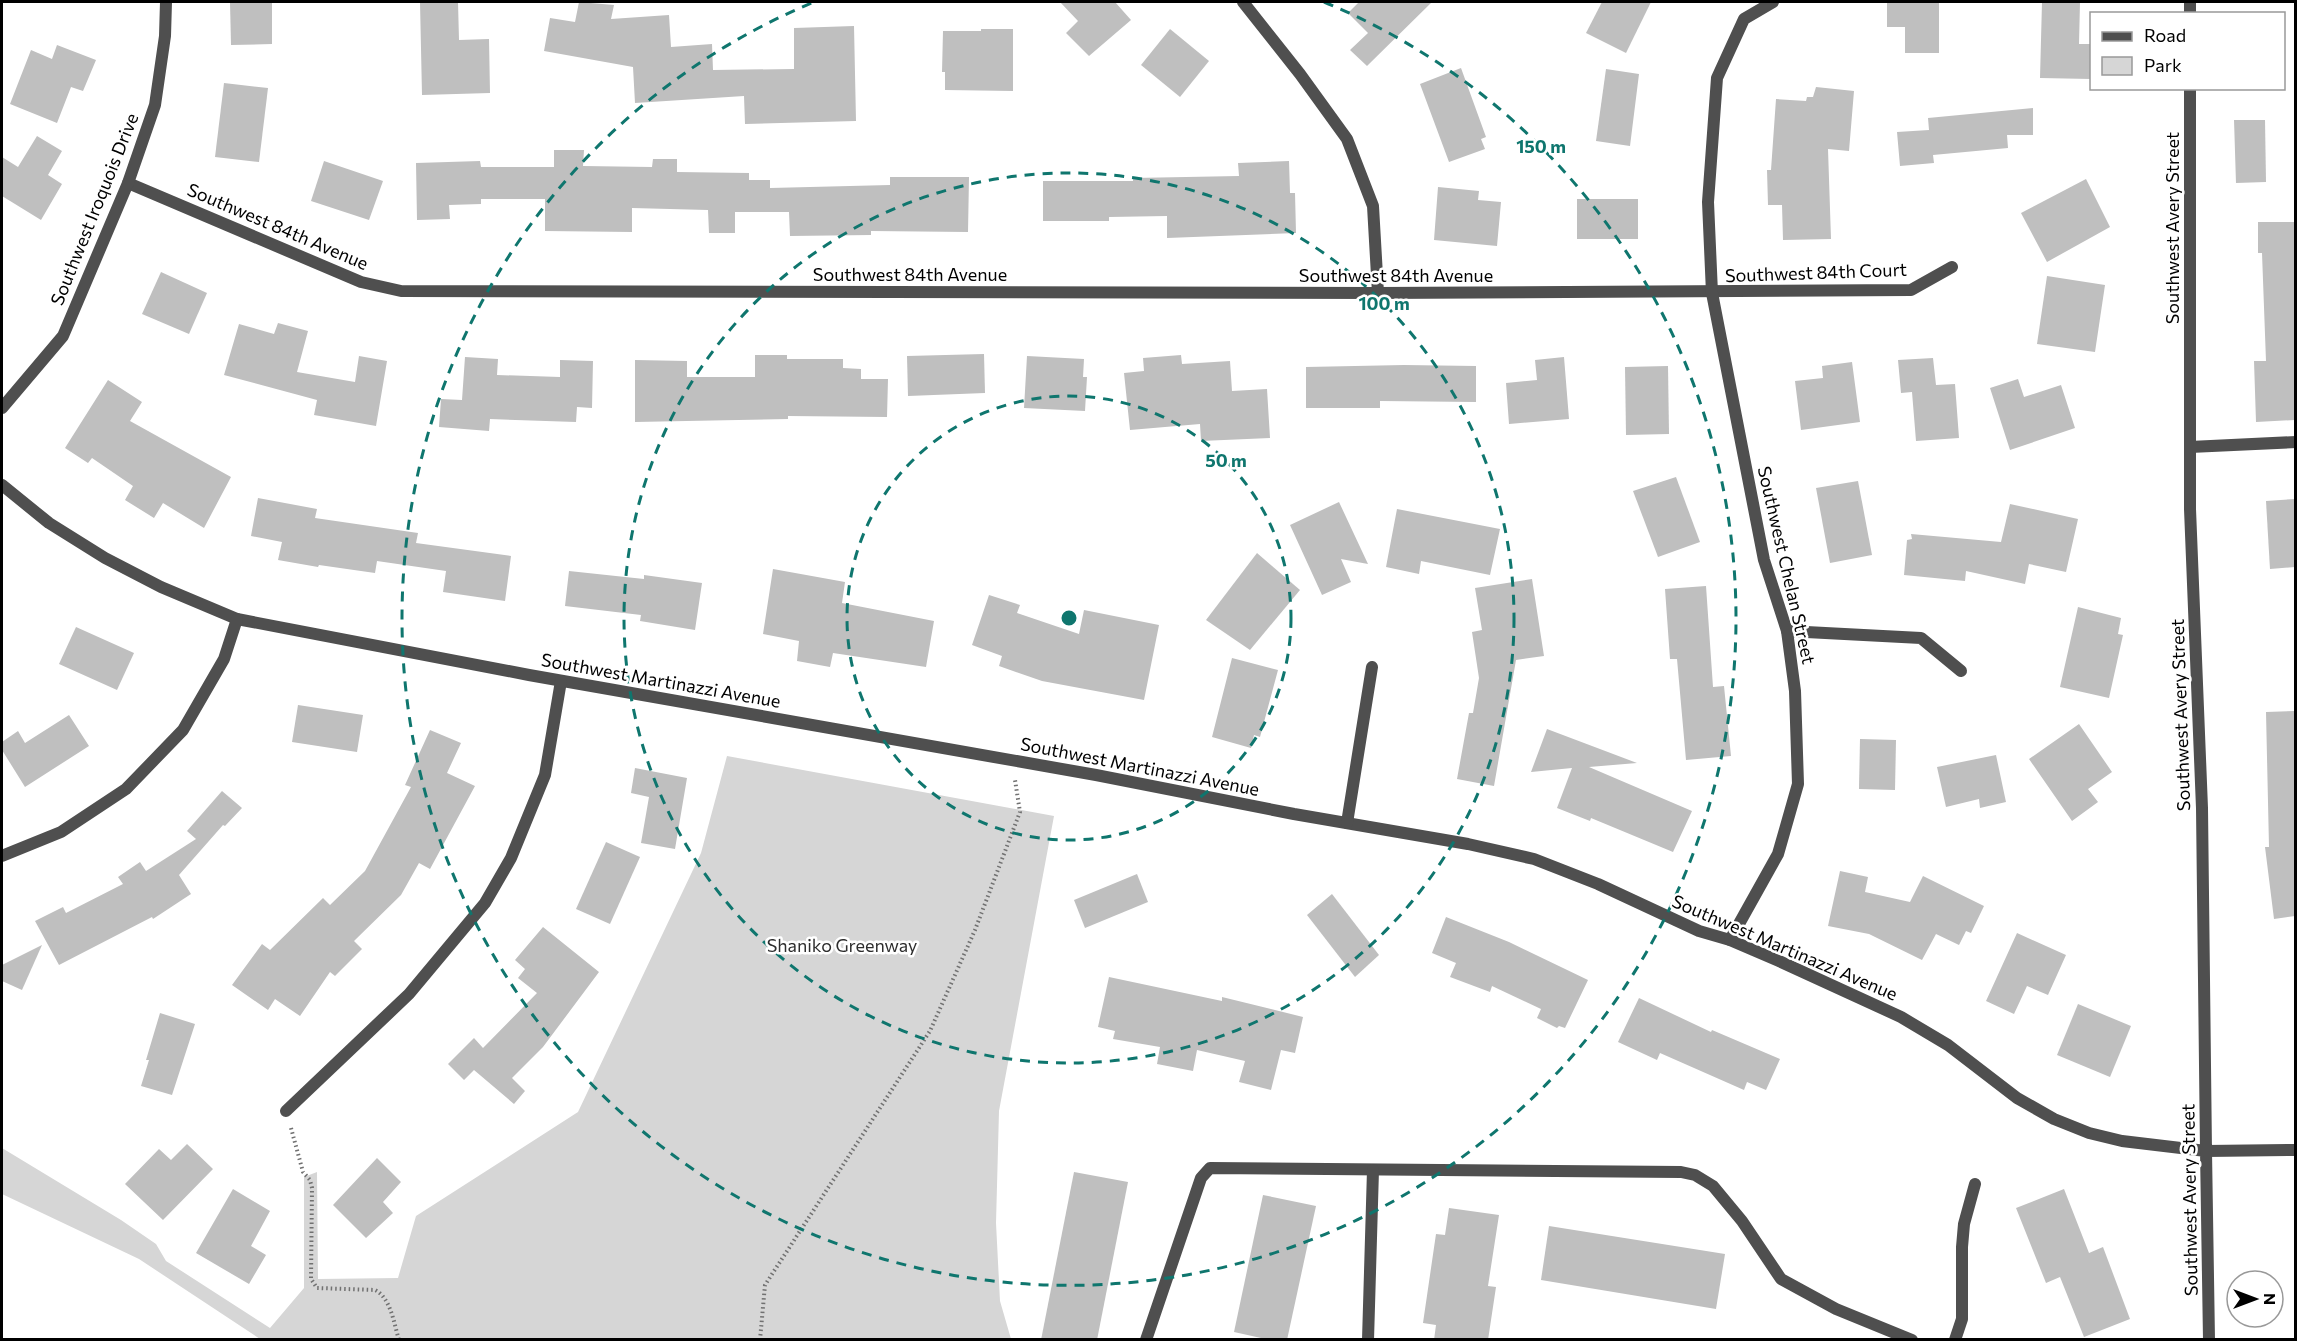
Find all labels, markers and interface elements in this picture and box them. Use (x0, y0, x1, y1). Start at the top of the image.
legend (2090, 12, 2285, 90)
text: Road (2144, 24, 2186, 46)
text: Park (2144, 54, 2182, 76)
street label: Southwest Iroquois Drive (45, 110, 143, 308)
street label: Southwest Avery Street (2161, 132, 2183, 324)
text: 150 m (1516, 135, 1566, 157)
street label: Southwest 84th Avenue (184, 178, 372, 274)
street label: Southwest 84th Court (1725, 258, 1907, 286)
street label: Southwest 84th Avenue (813, 263, 1007, 285)
street label: Southwest 84th Avenue (1299, 264, 1493, 286)
text: 100 m (1358, 292, 1410, 314)
text: 50 m (1205, 449, 1247, 471)
street label: Southwest Chelan Street (1754, 464, 1820, 666)
centre of rings (1059, 608, 1079, 628)
street label: Southwest Avery Street (2166, 618, 2194, 812)
street label: Southwest Martinazzi Avenue (540, 648, 782, 712)
street label: Southwest Martinazzi Avenue (1019, 732, 1261, 800)
street label: Southwest Martinazzi Avenue (1669, 889, 1901, 1005)
park label: Shaniko Greenway (767, 934, 917, 956)
street label: Southwest Avery Street (2176, 1104, 2202, 1296)
north arrow (2225, 1269, 2285, 1329)
text: N (2261, 1293, 2280, 1305)

